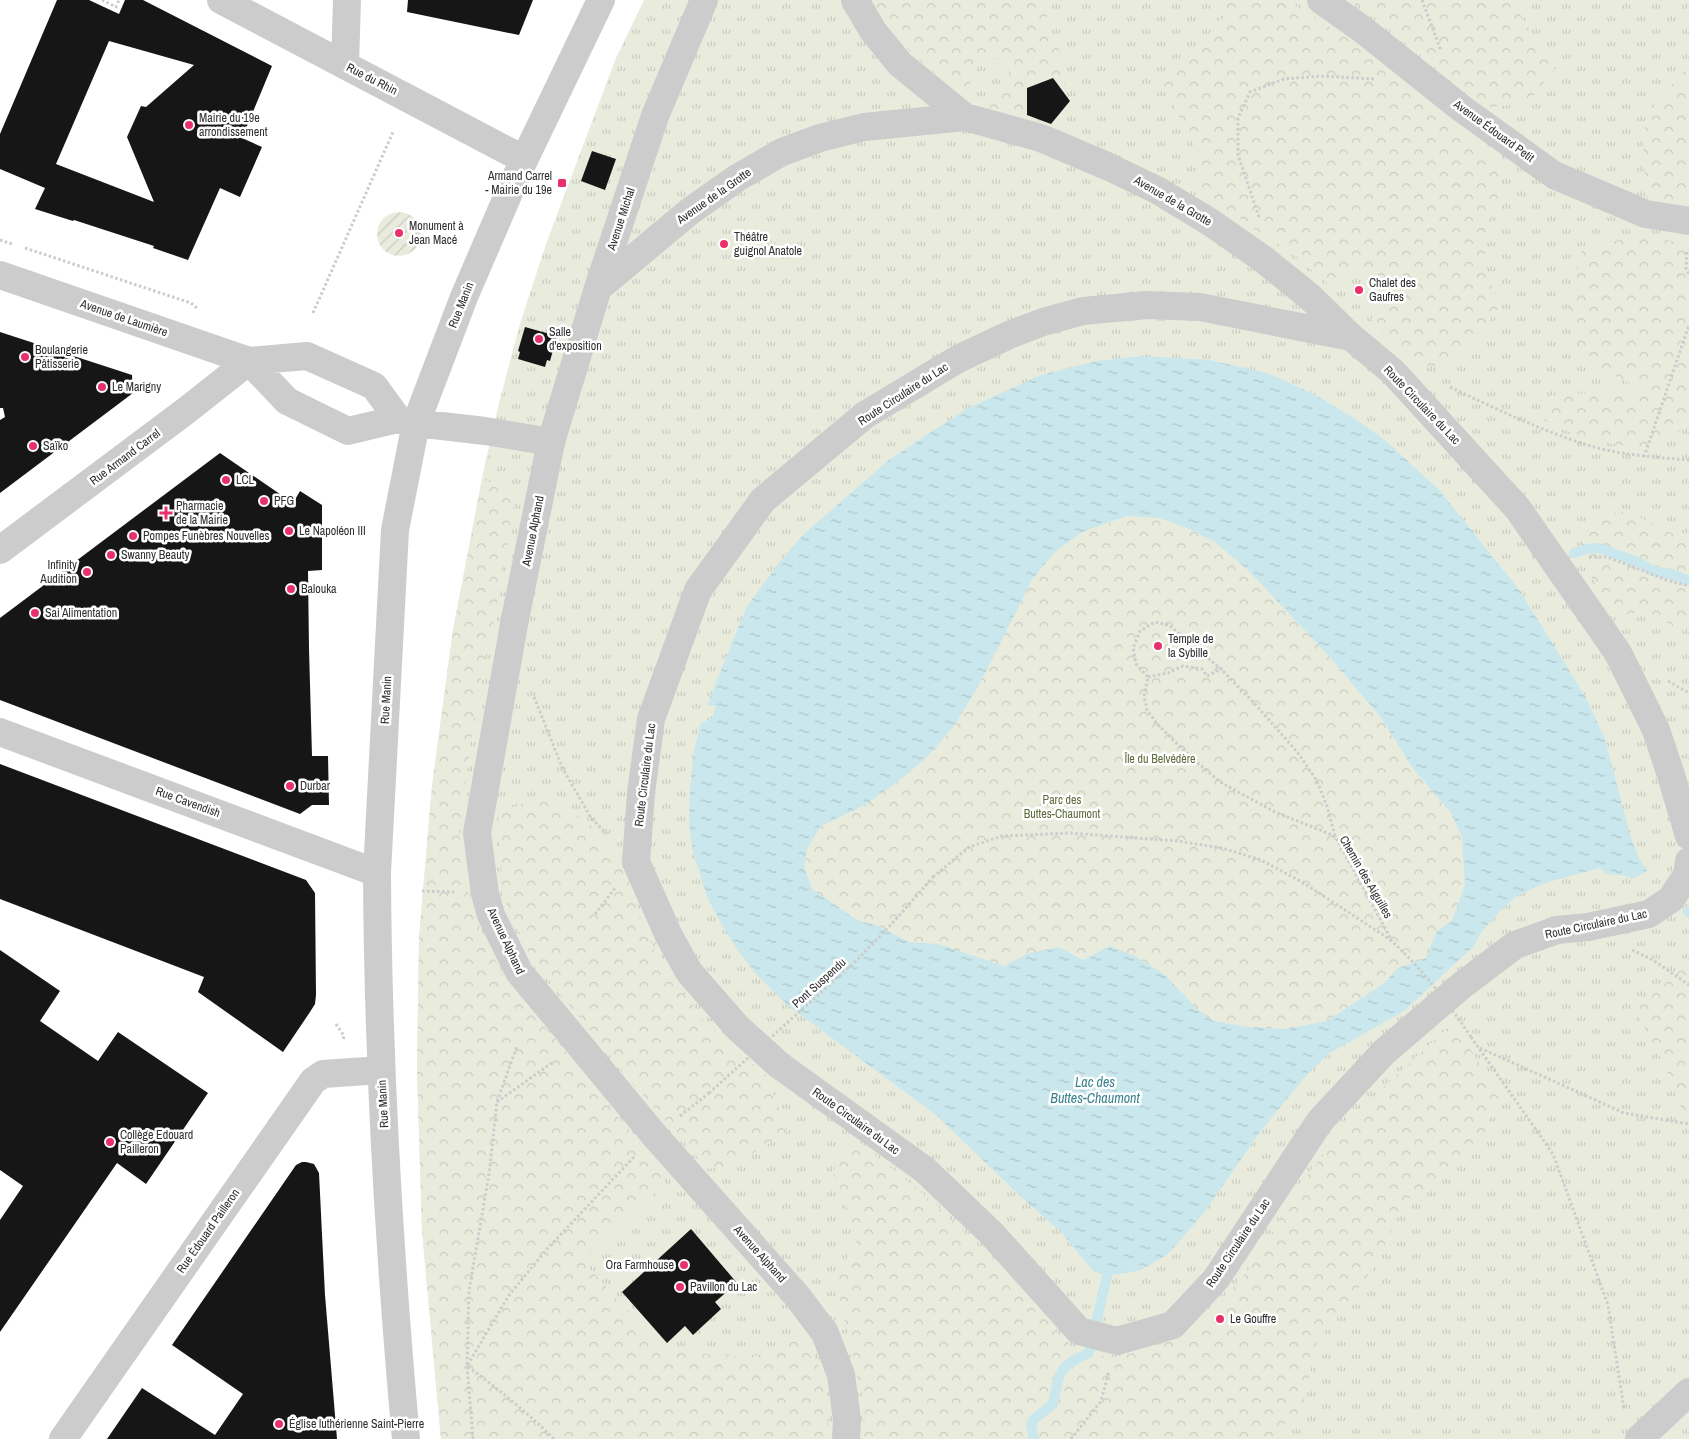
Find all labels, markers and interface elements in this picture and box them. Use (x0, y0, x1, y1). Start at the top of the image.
street label: Rue du Rhin (344, 59, 400, 99)
street label: Avenue Édouard Petit (1450, 96, 1538, 166)
place label: Mairie du 19e arrondissement (199, 110, 268, 140)
marker: Mairie du 19e arrondissement (183, 119, 195, 131)
street label: Avenue de la Grotte (673, 164, 754, 228)
place label: Armand Carrel - Mairie du 19e (485, 168, 552, 198)
street label: Avenue de la Grotte (1130, 172, 1215, 230)
marker: Armand Carrel - Mairie du 19e (556, 177, 568, 189)
street label: Avenue Michal (603, 186, 639, 253)
place label: Monument à Jean Macé (409, 218, 464, 248)
marker: Monument à Jean Macé (393, 227, 405, 239)
place label: Théâtre guignol Anatole (734, 229, 802, 259)
marker: Théâtre guignol Anatole (718, 238, 730, 250)
place label: Chalet des Gaufres (1369, 275, 1416, 305)
street label: Rue Manin (445, 280, 477, 330)
marker: Chalet des Gaufres (1353, 284, 1365, 296)
street label: Avenue de Laumière (77, 295, 170, 340)
place label: Salle d'exposition (549, 324, 602, 354)
marker: Salle d'exposition (533, 333, 545, 345)
place label: Boulangerie Pâtisserie (35, 342, 88, 372)
marker: Boulangerie Pâtisserie (19, 351, 31, 363)
street label: Route Circulaire du Lac (855, 359, 951, 429)
street label: Route Circulaire du Lac (1380, 362, 1464, 448)
place label: Le Marigny (112, 379, 161, 395)
marker: Le Marigny (96, 381, 108, 393)
street label: Rue Armand Carrel (87, 425, 163, 489)
place label: Saïko (43, 438, 68, 454)
marker: Saïko (27, 440, 39, 452)
place label: LCL (236, 472, 255, 488)
marker: LCL (220, 474, 232, 486)
place label: PFG (274, 493, 294, 509)
street label: Avenue Alphand (518, 494, 548, 569)
marker: PFG (258, 495, 270, 507)
place label: Pharmacie de la Mairie (176, 498, 228, 528)
marker: Pharmacie de la Mairie (160, 507, 172, 519)
place label: Le Napoléon III (299, 523, 366, 539)
marker: Le Napoléon III (283, 525, 295, 537)
place label: Pompes Funèbres Nouvelles (143, 528, 269, 544)
marker: Pompes Funèbres Nouvelles (127, 530, 139, 542)
place label: Swanny Beauty (121, 547, 189, 563)
marker: Swanny Beauty (105, 549, 117, 561)
place label: Infinity Audition (39, 557, 77, 587)
marker: Infinity Audition (81, 566, 93, 578)
place label: Balouka (301, 581, 337, 597)
marker: Balouka (285, 583, 297, 595)
place label: Sai Alimentation (45, 605, 117, 621)
marker: Sai Alimentation (29, 607, 41, 619)
place label: Temple de la Sybille (1168, 631, 1213, 661)
marker: Temple de la Sybille (1152, 640, 1164, 652)
street label: Rue Manin (377, 676, 395, 724)
street label: Route Circulaire du Lac (631, 722, 659, 828)
park label: Île du Belvédère (1123, 751, 1196, 767)
place label: Durbar (300, 778, 331, 794)
marker: Durbar (284, 780, 296, 792)
street label: Rue Cavendish (153, 783, 223, 821)
park label: Parc des Buttes-Chaumont (1024, 792, 1101, 822)
street label: Chemin des Aiguilles (1336, 833, 1396, 921)
street label: Avenue Alphand (483, 904, 528, 977)
street label: Route Circulaire du Lac (1544, 905, 1649, 943)
street label: Pont Suspendu (789, 955, 849, 1011)
water label: Lac des Buttes-Chaumont (1050, 1073, 1140, 1107)
street label: Rue Manin (374, 1080, 392, 1128)
street label: Route Circulaire du Lac (809, 1084, 903, 1158)
place label: Collège Edouard Pailleron (120, 1127, 193, 1157)
marker: Collège Edouard Pailleron (104, 1136, 116, 1148)
street label: Rue Édouard Pailleron (173, 1186, 243, 1276)
street label: Route Circulaire du Lac (1202, 1195, 1274, 1291)
street label: Avenue Alphand (729, 1221, 790, 1286)
place label: Ora Farmhouse (606, 1257, 674, 1273)
marker: Ora Farmhouse (678, 1259, 690, 1271)
place label: Pavillon du Lac (690, 1279, 757, 1295)
marker: Pavillon du Lac (674, 1281, 686, 1293)
place label: Le Gouffre (1230, 1311, 1276, 1327)
marker: Le Gouffre (1214, 1313, 1226, 1325)
place label: Église luthérienne Saint-Pierre (289, 1416, 424, 1432)
marker: Église luthérienne Saint-Pierre (273, 1418, 285, 1430)

